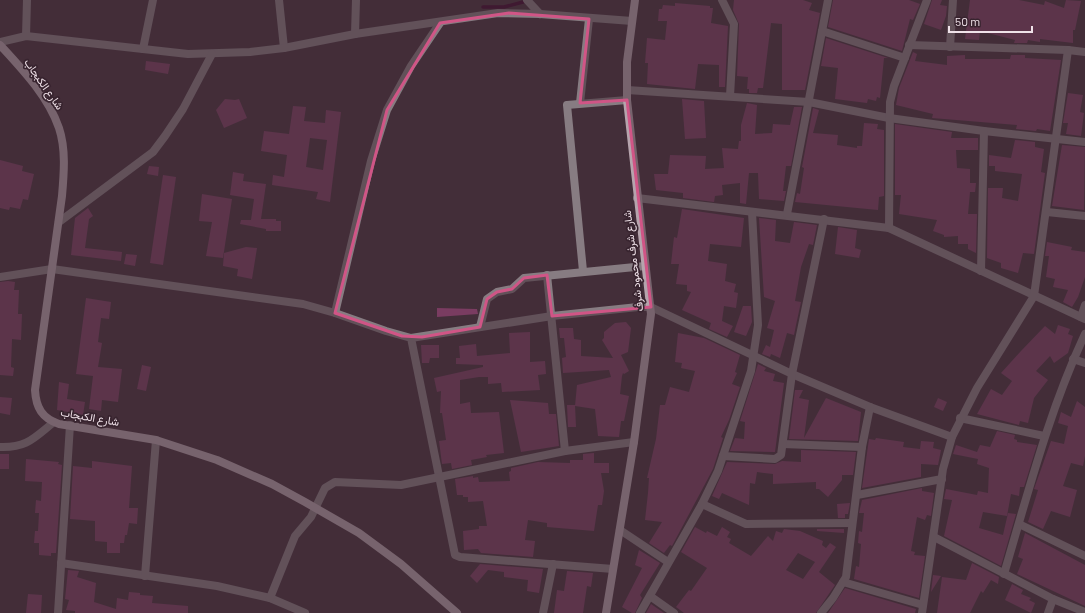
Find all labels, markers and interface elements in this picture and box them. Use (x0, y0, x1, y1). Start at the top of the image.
scale bar (949, 8, 1032, 34)
text: 50 m (955, 14, 980, 28)
street label: شارع الكبجاب (20, 56, 67, 113)
street label: شارع شرف محمود شرف (620, 209, 647, 312)
street label: شارع الكبجاب (59, 405, 121, 430)

